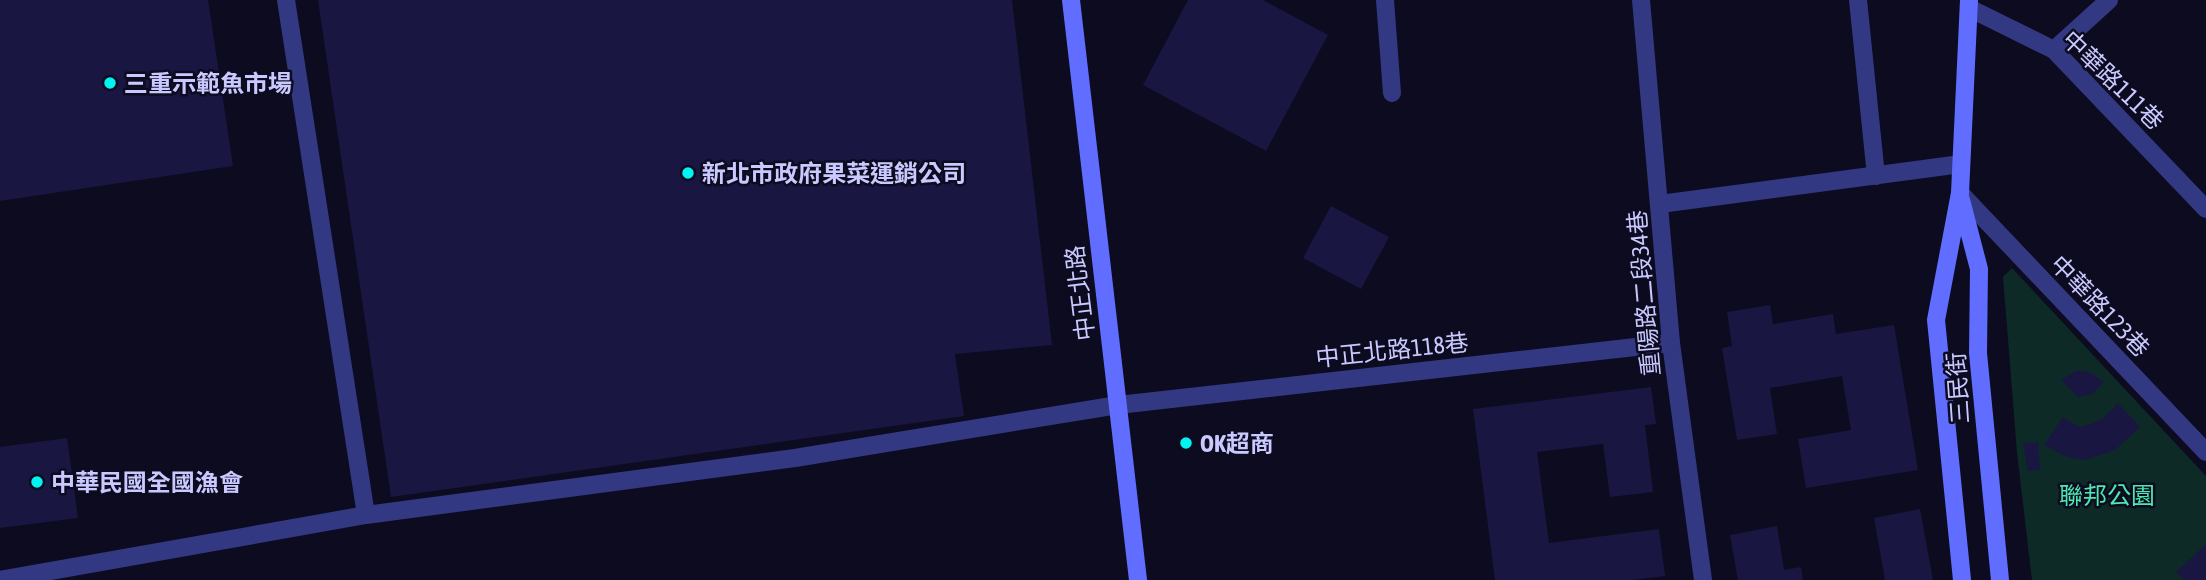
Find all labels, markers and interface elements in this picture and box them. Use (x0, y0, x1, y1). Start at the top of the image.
street label: 中華路111巷 (2057, 25, 2169, 135)
place label: 三重示範魚市場 (124, 70, 292, 97)
marker: 三重示範魚市場 (102, 75, 118, 91)
place label: 新北市政府果菜運銷公司 (702, 160, 966, 187)
marker: 新北市政府果菜運銷公司 (680, 165, 696, 181)
street label: 重陽路二段34巷 (1623, 209, 1665, 377)
street label: 中正北路 (1061, 244, 1099, 342)
street label: 中華路123巷 (2045, 250, 2155, 362)
street label: 中正北路118巷 (1314, 329, 1470, 371)
street label: 三民街 (1942, 351, 1974, 425)
place label: OK超商 (1200, 430, 1274, 457)
marker: OK超商 (1178, 435, 1194, 451)
place label: 中華民國全國漁會 (51, 469, 243, 496)
marker: 中華民國全國漁會 (29, 474, 45, 490)
park label: 聯邦公園 (2059, 482, 2155, 509)

